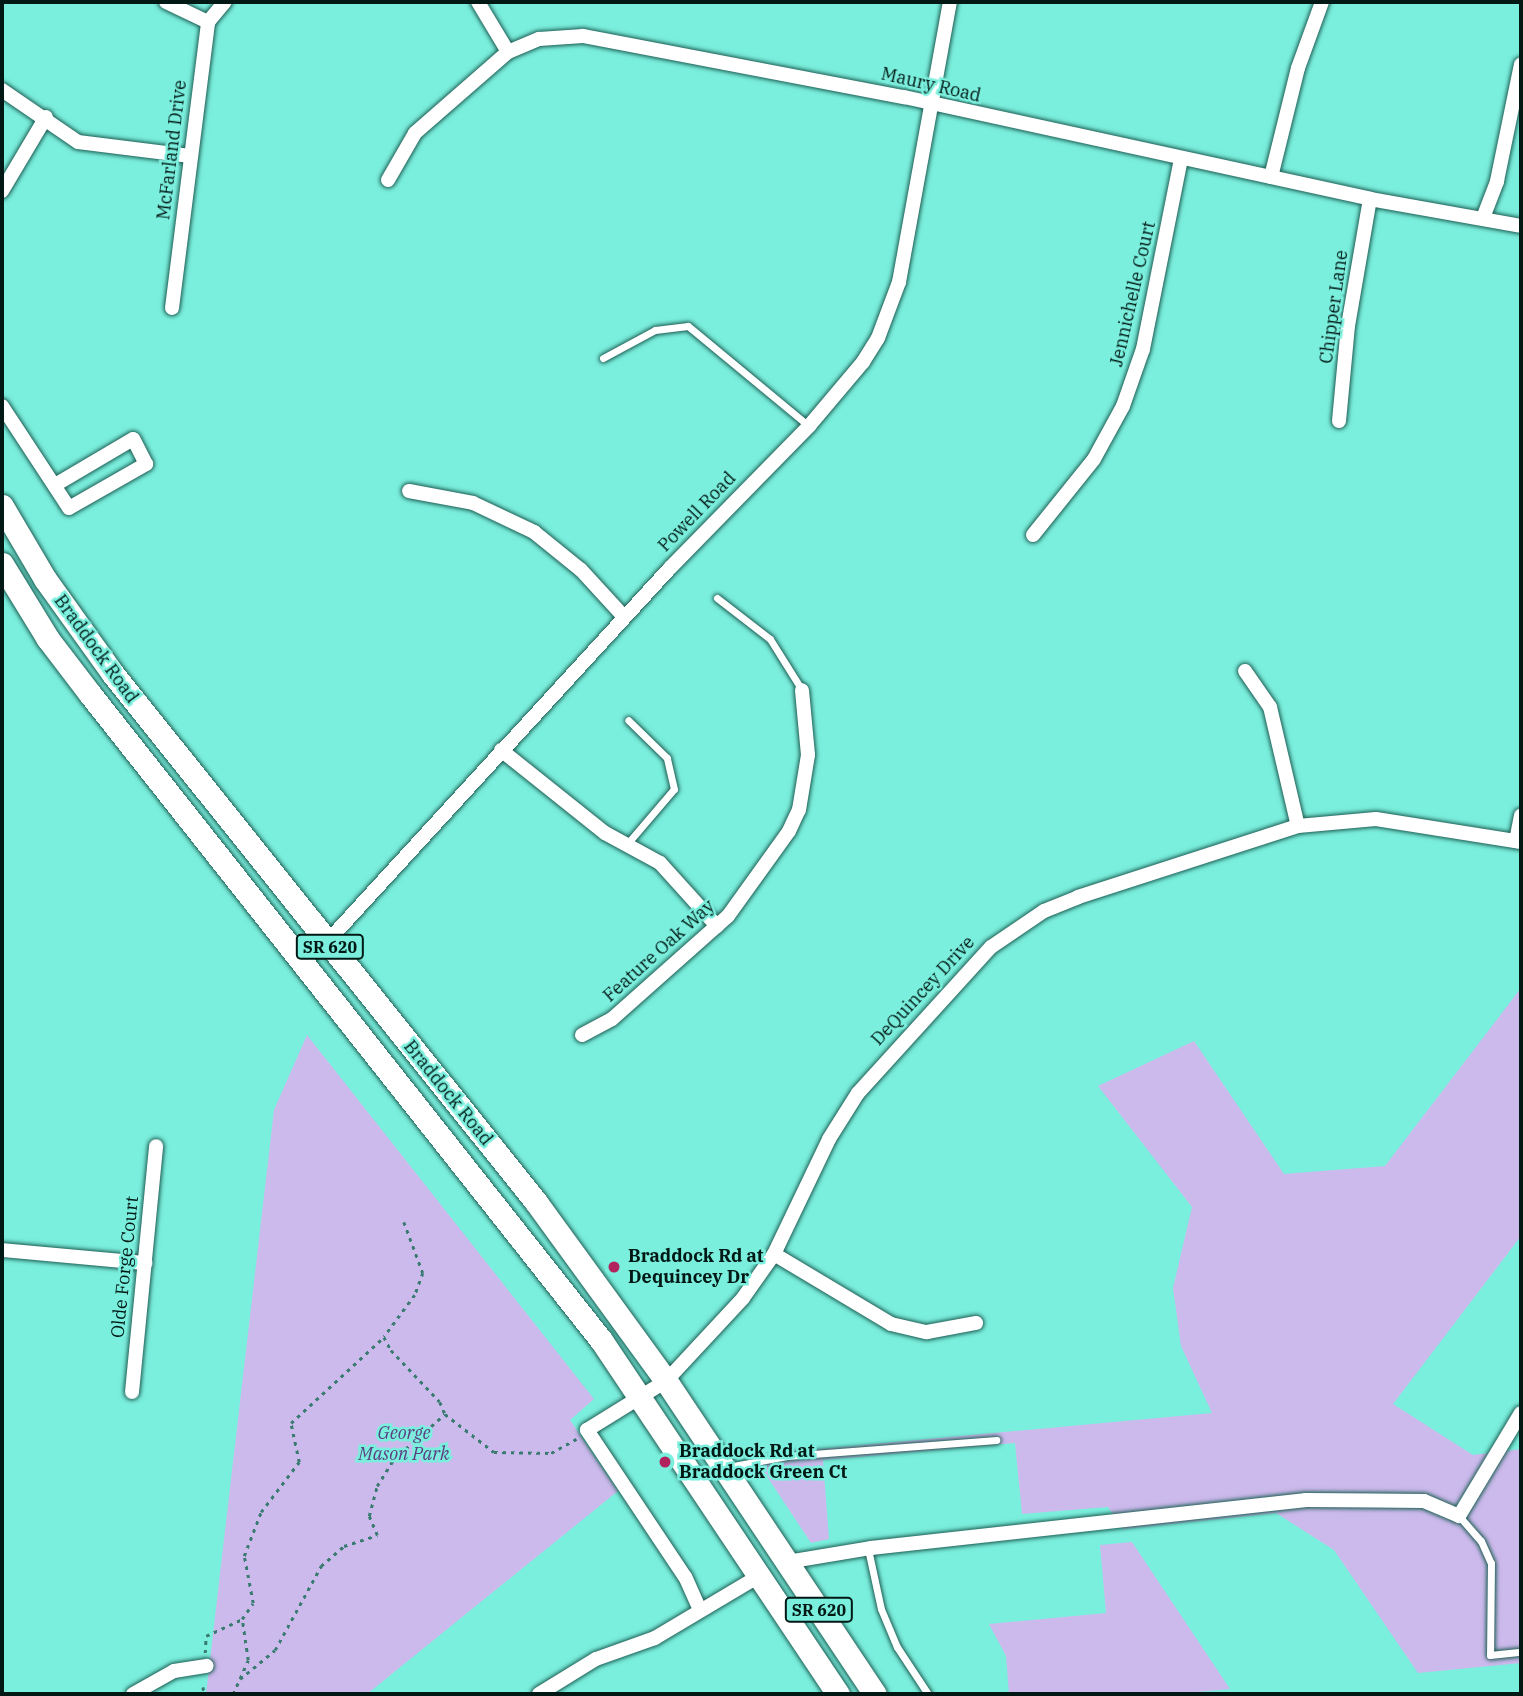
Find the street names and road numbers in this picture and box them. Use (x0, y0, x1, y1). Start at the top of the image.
street label: Maury Road (879, 63, 983, 107)
street label: McFarland Drive (153, 79, 191, 221)
street label: Jennichelle Court (1106, 219, 1160, 369)
street label: Chipper Lane (1315, 249, 1353, 365)
street label: Powell Road (654, 468, 740, 556)
street label: Braddock Road (49, 590, 143, 708)
street label: Feature Oak Way (599, 895, 719, 1007)
street label: DeQuincey Drive (867, 932, 979, 1050)
road number: SR 620 (295, 934, 365, 959)
street label: Braddock Road (399, 1036, 497, 1150)
street label: Olde Forge Court (107, 1195, 143, 1339)
road number: SR 620 (784, 1598, 854, 1622)

